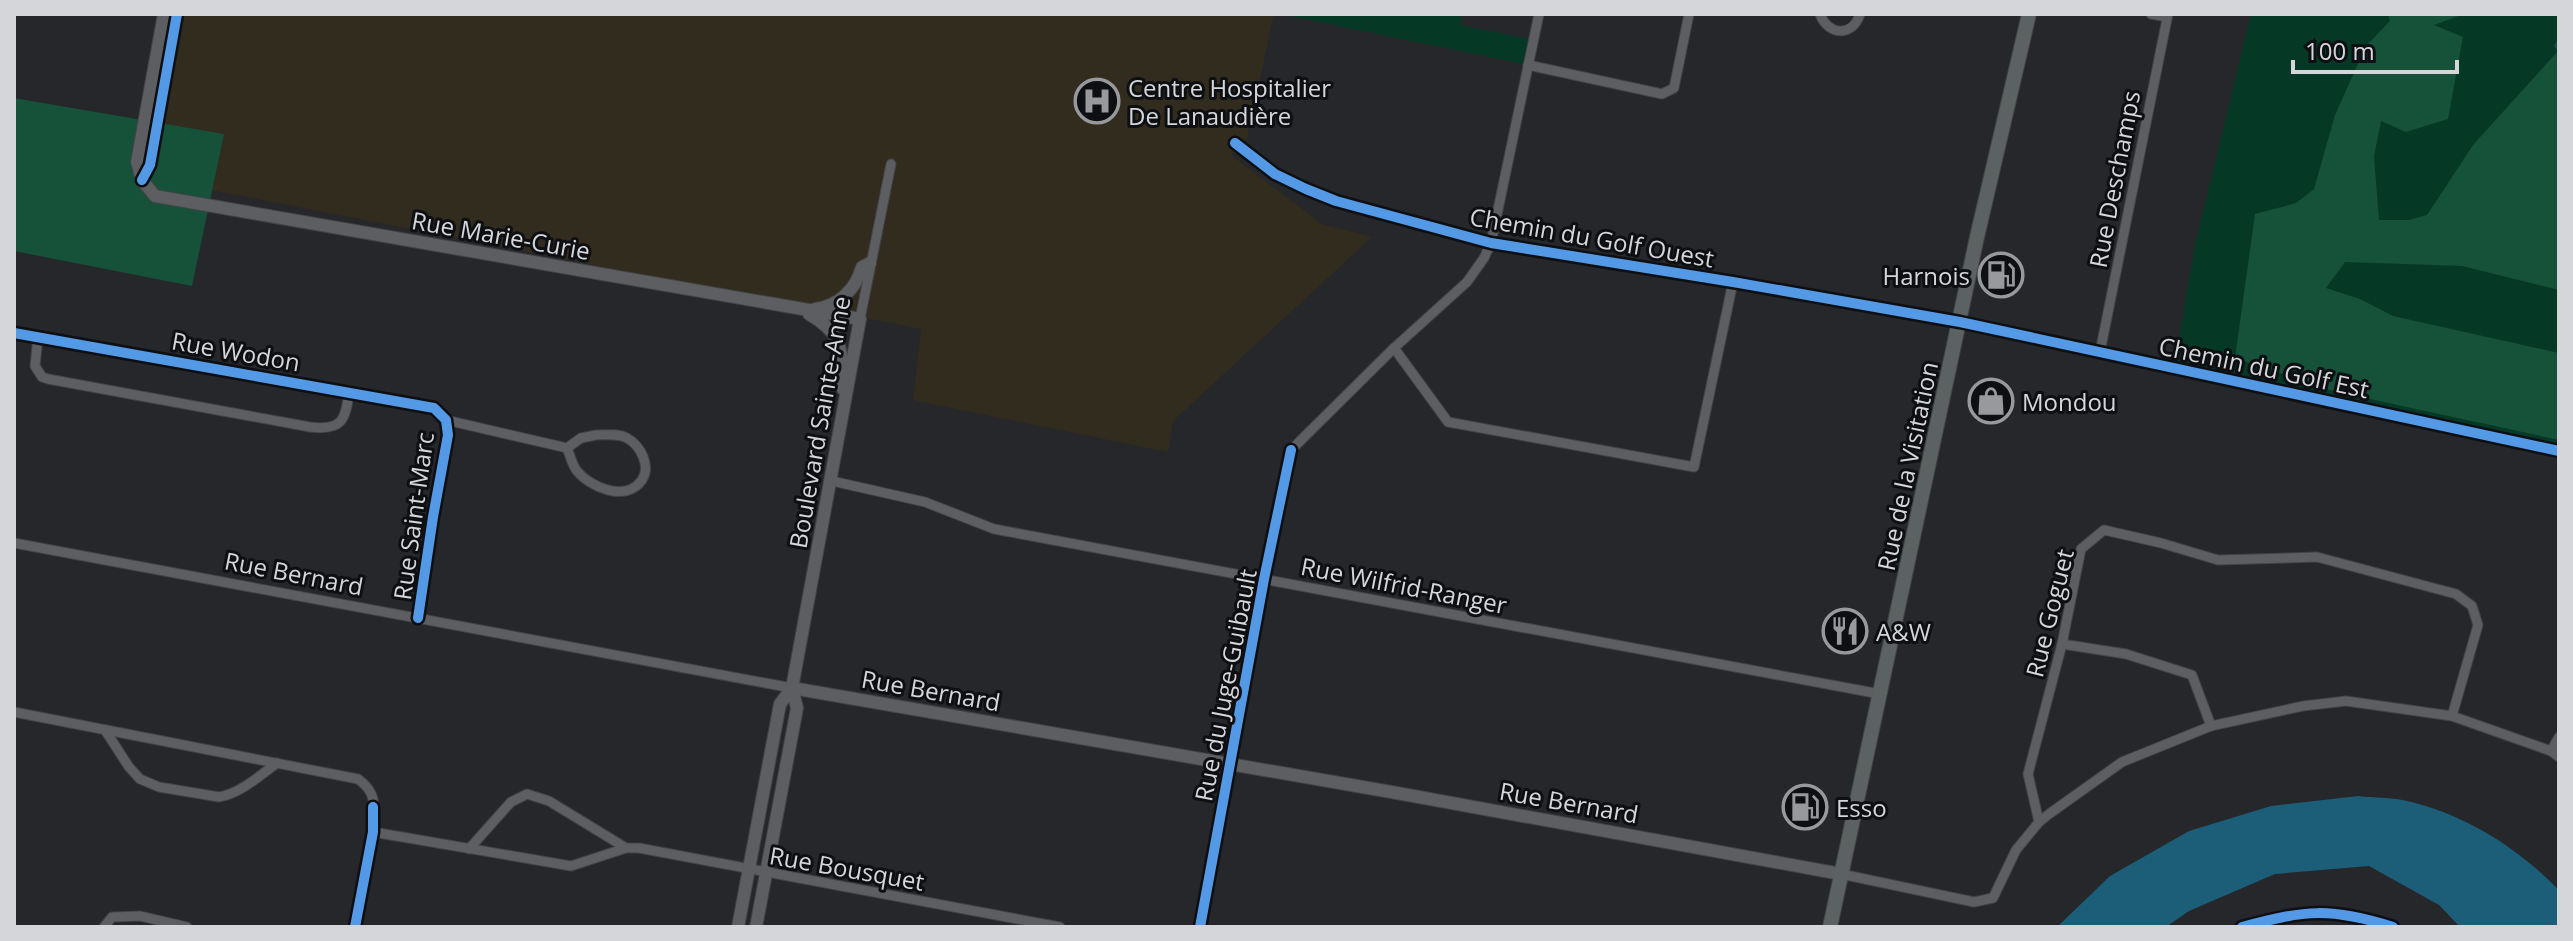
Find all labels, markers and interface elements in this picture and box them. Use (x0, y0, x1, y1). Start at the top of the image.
scale bar (2293, 24, 2457, 74)
text: 100 m (2305, 34, 2375, 67)
place label: Centre Hospitalier De Lanaudière (1128, 71, 1331, 132)
hospital icon: Centre Hospitalier De Lanaudière (1073, 77, 1121, 125)
street label: Rue Deschamps (2081, 88, 2147, 270)
street label: Chemin du Golf Ouest (1467, 199, 1717, 275)
street label: Rue Marie-Curie (409, 203, 593, 267)
fuel station icon: Harnois (1977, 251, 2025, 299)
place label: Harnois (1883, 259, 1970, 292)
street label: Boulevard Sainte-Anne (781, 293, 857, 551)
street label: Rue Wodon (169, 323, 303, 379)
street label: Chemin du Golf Est (2156, 329, 2372, 405)
street label: Rue de la Visitation (1869, 358, 1945, 574)
shop icon: Mondou (1967, 377, 2015, 425)
place label: Mondou (2022, 385, 2117, 418)
street label: Rue Saint-Marc (385, 430, 441, 602)
street label: Rue Bernard (222, 543, 366, 603)
street label: Rue Goguet (2017, 545, 2081, 681)
street label: Rue Wilfrid-Ranger (1298, 549, 1510, 621)
street label: Rue du Juge-Guibault (1186, 566, 1264, 804)
restaurant icon: A&W (1821, 607, 1869, 655)
place label: A&W (1876, 615, 1931, 648)
street label: Rue Bernard (859, 662, 1003, 718)
street label: Rue Bernard (1497, 774, 1641, 830)
fuel station icon: Esso (1781, 783, 1829, 831)
place label: Esso (1836, 791, 1887, 824)
street label: Rue Bousquet (767, 838, 927, 898)

